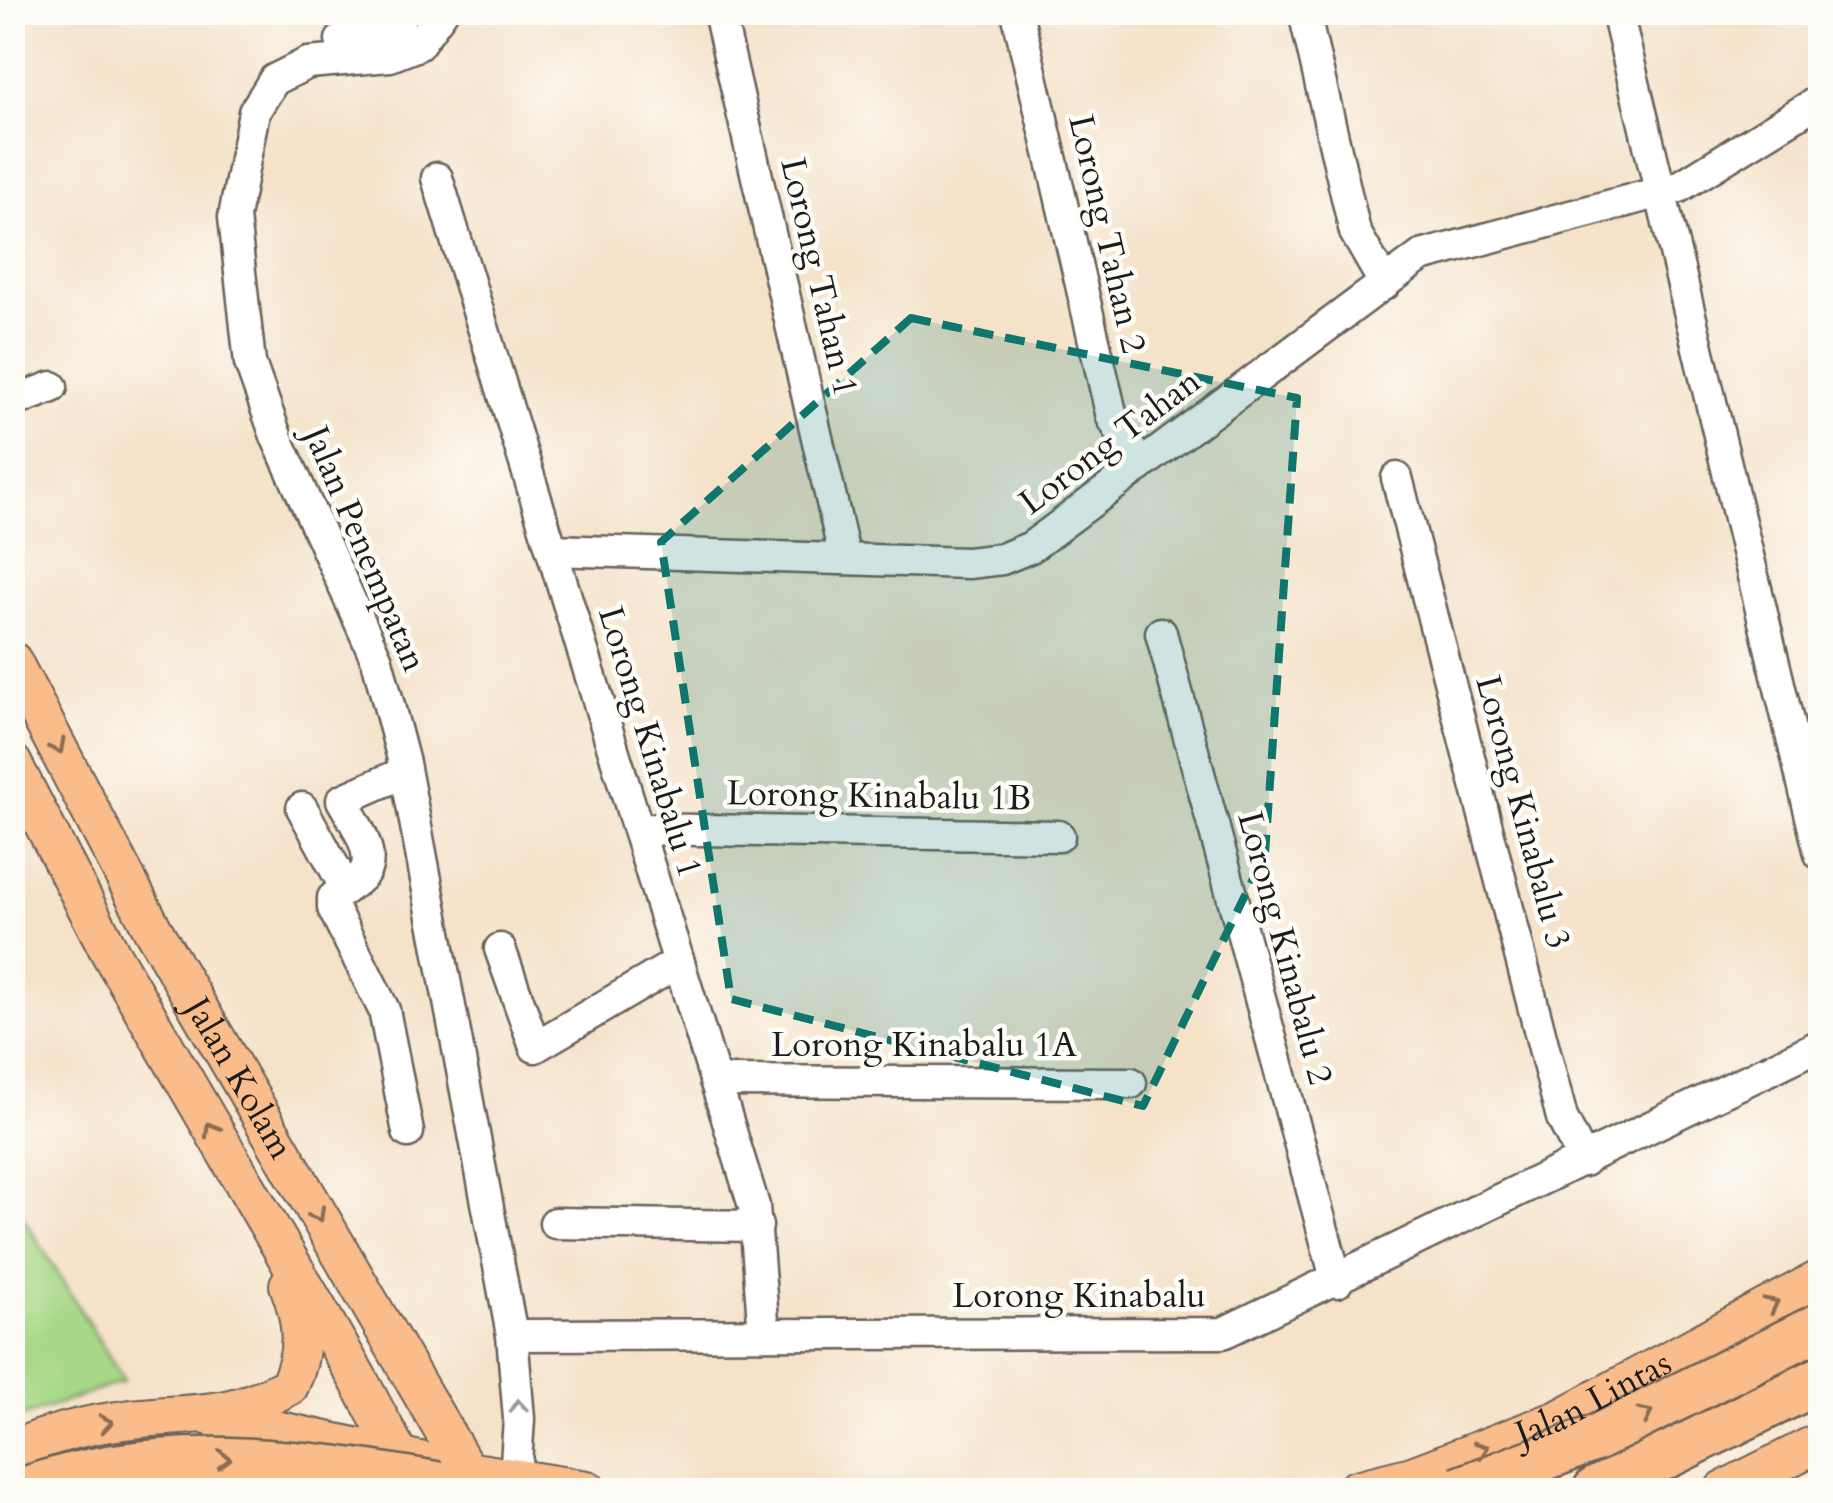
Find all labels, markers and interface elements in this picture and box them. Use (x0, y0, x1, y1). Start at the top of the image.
street label: Lorong Tahan 2 (1056, 110, 1158, 358)
street label: Lorong Tahan 1 (768, 153, 870, 401)
street label: Lorong Tahan (1009, 358, 1211, 526)
street label: Jalan Penempatan (290, 414, 438, 679)
street label: Lorong Kinabalu 1 (586, 601, 714, 883)
street label: Lorong Kinabalu 3 (1463, 670, 1583, 954)
one-way arrow (46, 737, 65, 755)
street label: Lorong Kinabalu 1B (726, 769, 1032, 823)
street label: Lorong Kinabalu 2 (1225, 806, 1345, 1090)
street label: Jalan Kolam (171, 984, 305, 1168)
street label: Lorong Kinabalu 1A (771, 1021, 1077, 1069)
one-way arrow (203, 1121, 223, 1139)
one-way arrow (306, 1204, 325, 1222)
street label: Lorong Kinabalu (952, 1272, 1206, 1320)
one-way arrow (1762, 1296, 1780, 1316)
street label: Jalan Lintas (1504, 1339, 1680, 1460)
one-way arrow (508, 1398, 529, 1414)
one-way arrow (1636, 1406, 1654, 1426)
one-way arrow (97, 1413, 114, 1434)
one-way arrow (1472, 1441, 1490, 1461)
one-way arrow (216, 1448, 232, 1469)

